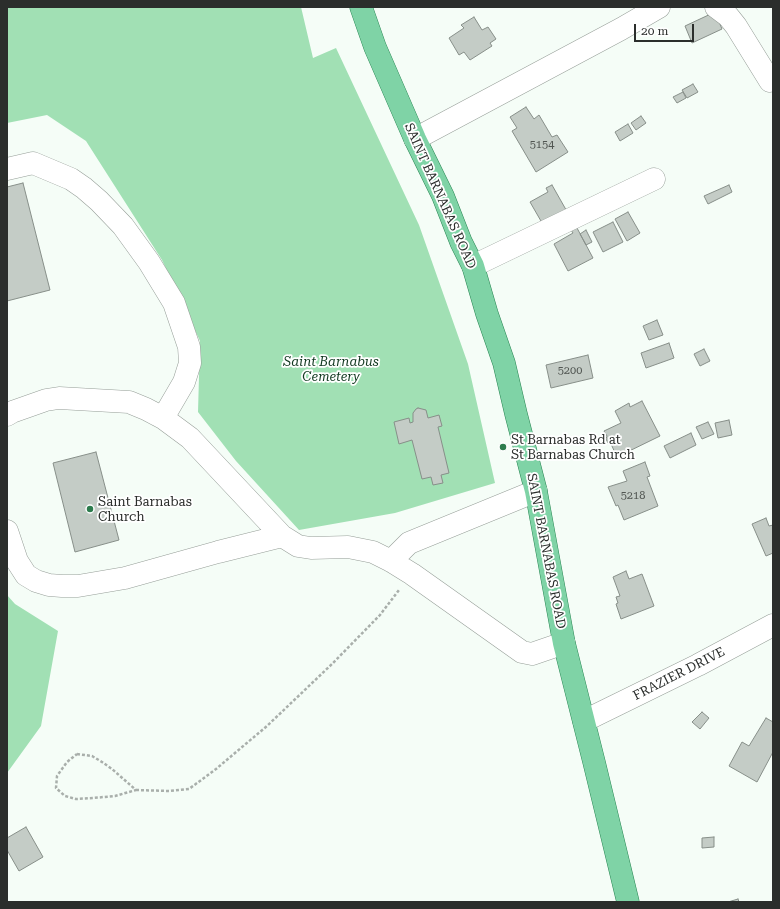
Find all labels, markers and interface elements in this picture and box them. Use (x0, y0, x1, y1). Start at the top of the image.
scale bar (636, 16, 696, 42)
text: 20 m (641, 24, 668, 38)
street label: SAINT BARNABAS ROAD (401, 121, 479, 271)
house number: 5154 (530, 138, 554, 152)
park label: Saint Barnabus Cemetery (283, 354, 379, 385)
house number: 5200 (558, 364, 582, 378)
place label: St Barnabas Rd at St Barnabas Church (511, 432, 635, 463)
marker: St Barnabas Rd at St Barnabas Church (498, 442, 508, 452)
street label: SAINT BARNABAS ROAD (523, 472, 569, 630)
house number: 5218 (621, 489, 645, 503)
place label: Saint Barnabas Church (98, 494, 192, 525)
marker: Saint Barnabas Church (85, 504, 95, 514)
street label: FRAZIER DRIVE (630, 644, 728, 704)

